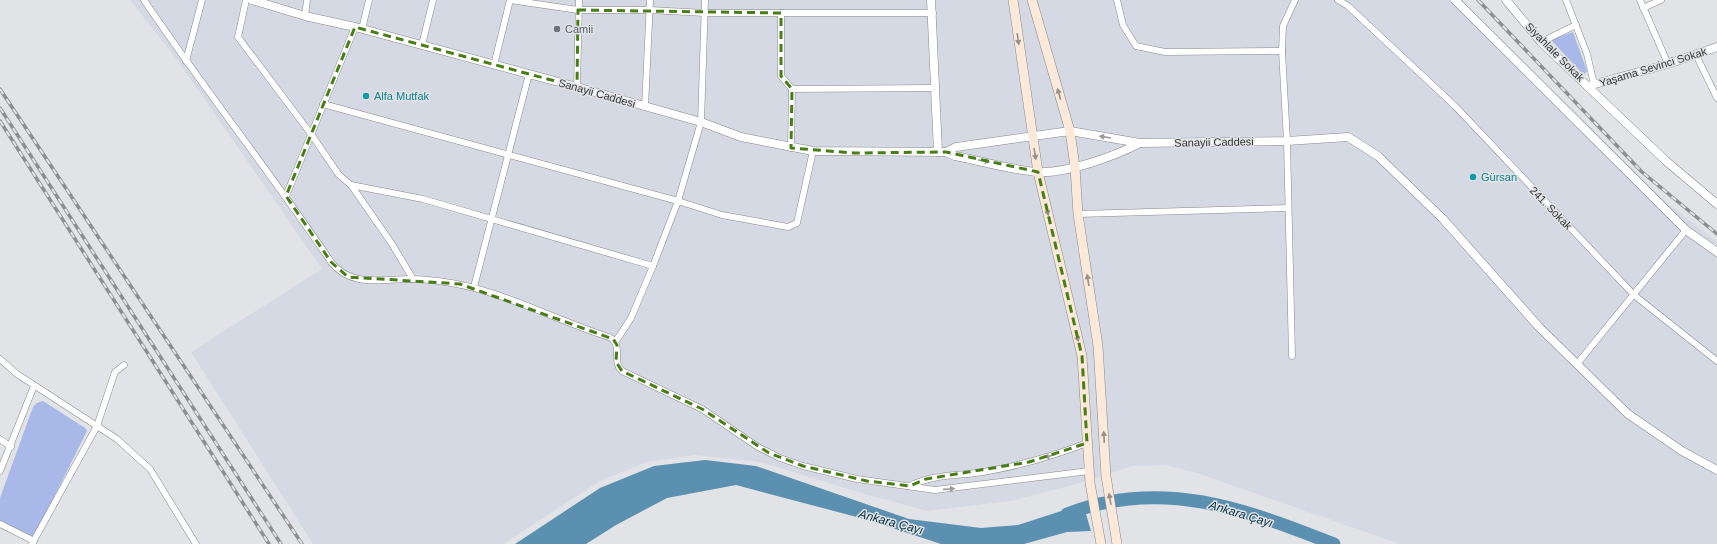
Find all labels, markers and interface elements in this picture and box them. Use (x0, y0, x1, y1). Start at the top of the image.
street label: Siyahlale Sokak (1523, 20, 1587, 84)
place label: Camii (565, 23, 593, 35)
marker: Camii (552, 24, 562, 34)
one-way arrow (1015, 33, 1021, 45)
street label: Yaşama Sevinci Sokak (1598, 45, 1709, 89)
street label: Sanayii Caddesi (557, 76, 637, 110)
one-way arrow (1056, 87, 1062, 99)
place label: Alfa Mutfak (374, 90, 430, 102)
marker: Alfa Mutfak (361, 91, 371, 101)
one-way arrow (1099, 134, 1111, 140)
street label: Sanayii Caddesi (1174, 135, 1254, 149)
one-way arrow (1032, 148, 1038, 160)
one-way arrow (978, 159, 990, 165)
place label: Gürsan (1481, 171, 1517, 183)
marker: Gürsan (1468, 172, 1478, 182)
street label: 241. Sokak (1528, 184, 1575, 232)
one-way arrow (1044, 204, 1050, 216)
one-way arrow (1085, 274, 1091, 286)
one-way arrow (1074, 331, 1080, 343)
one-way arrow (1100, 431, 1107, 443)
one-way arrow (1044, 453, 1056, 459)
one-way arrow (943, 485, 955, 492)
one-way arrow (1107, 493, 1113, 505)
water label: Ankara Çayı (1206, 497, 1275, 530)
water label: Ankara Çayı (856, 506, 925, 537)

